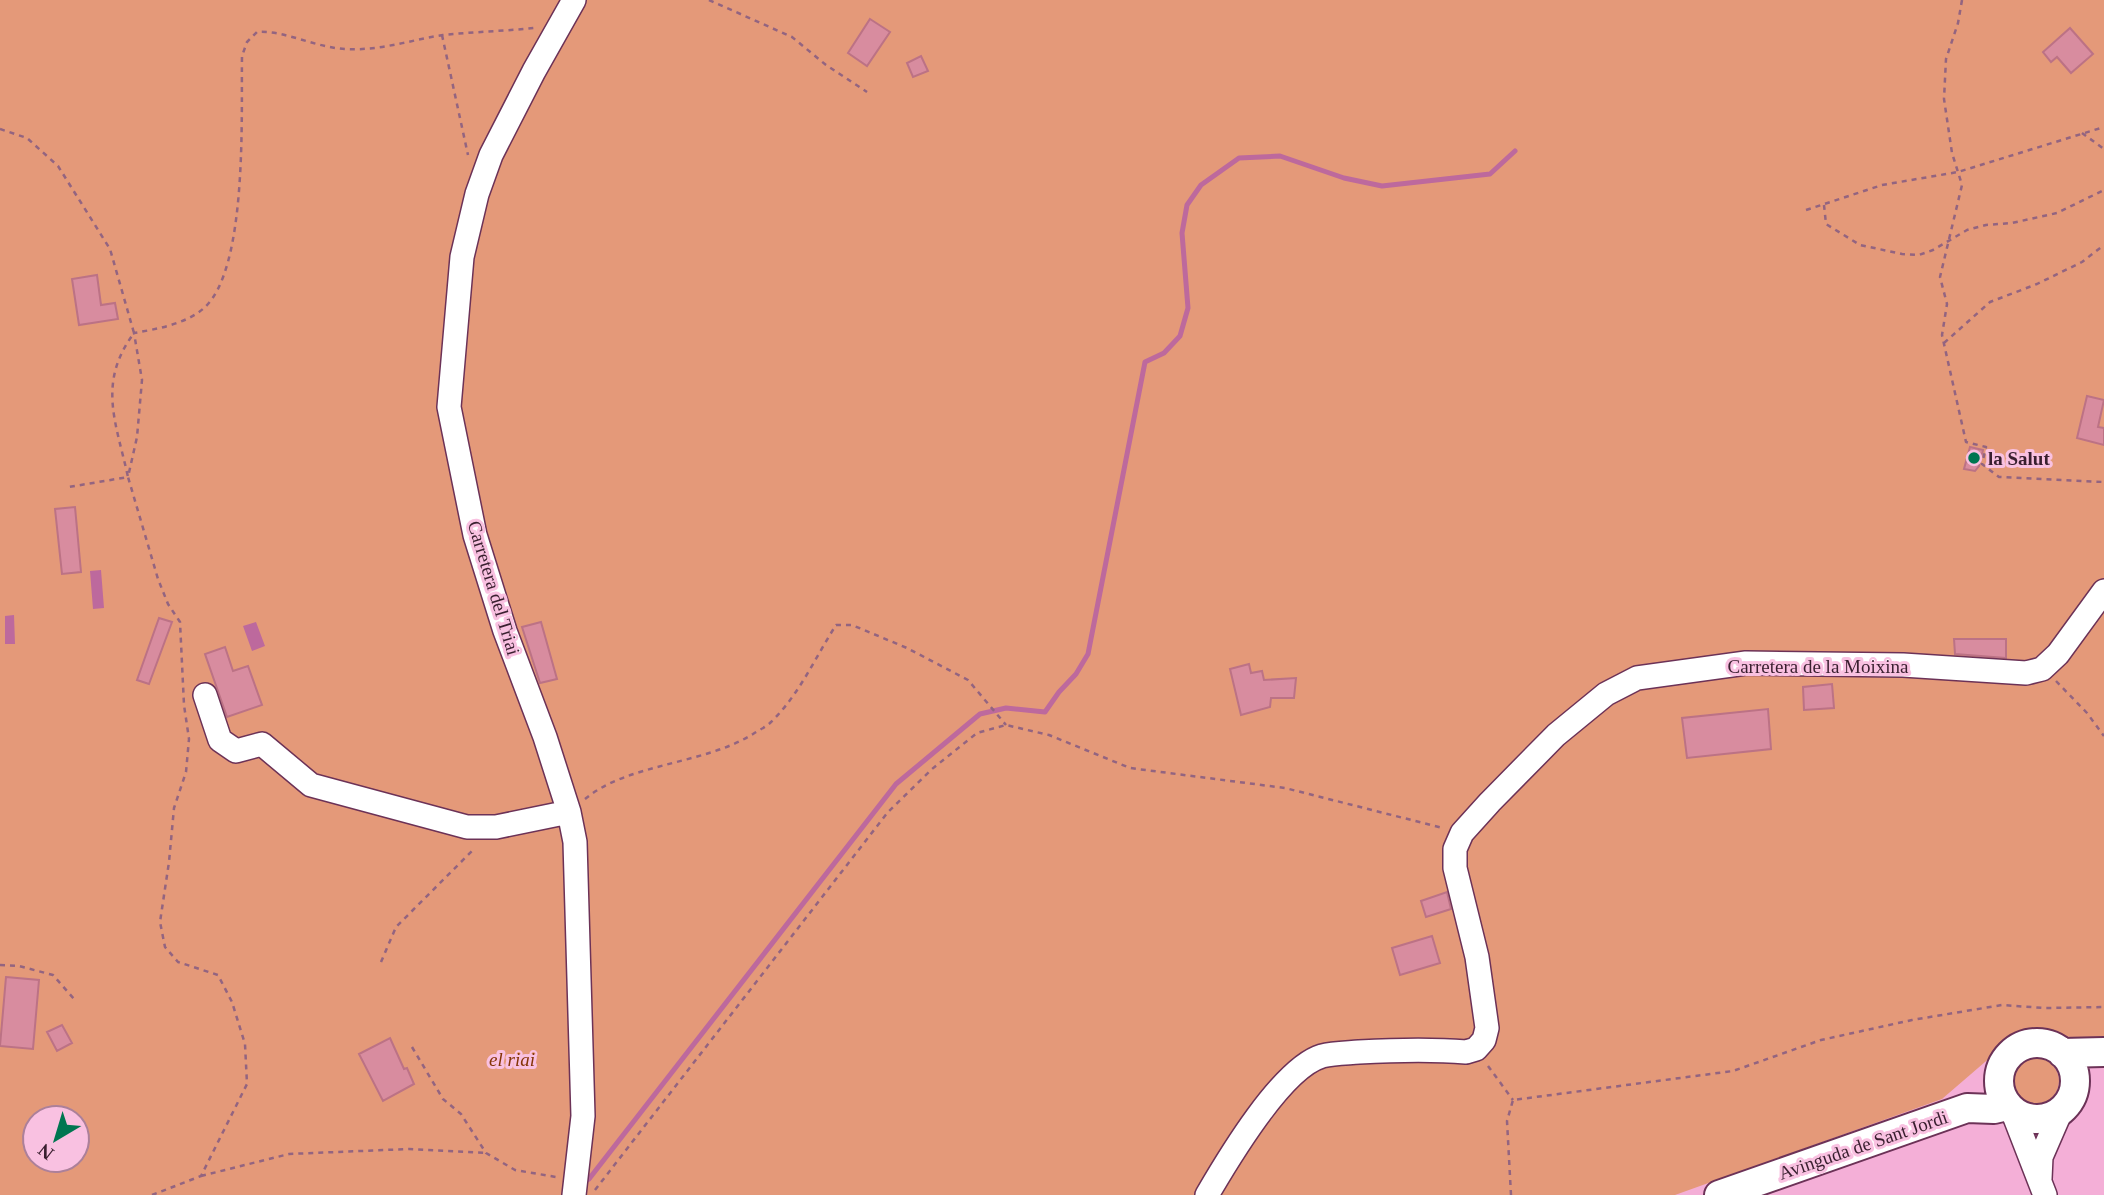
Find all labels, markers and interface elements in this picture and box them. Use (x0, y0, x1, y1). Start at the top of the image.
place label: la Salut (1988, 448, 2050, 469)
marker: la Salut (1966, 450, 1982, 466)
street label: Carretera del Triai (464, 518, 524, 658)
street label: Carretera de la Moixina (1728, 656, 1909, 677)
park label: el riai (489, 1049, 535, 1070)
north arrow (21, 1104, 91, 1174)
street label: Avinguda de Sant Jordi (1776, 1106, 1950, 1184)
text: N (34, 1139, 58, 1165)

